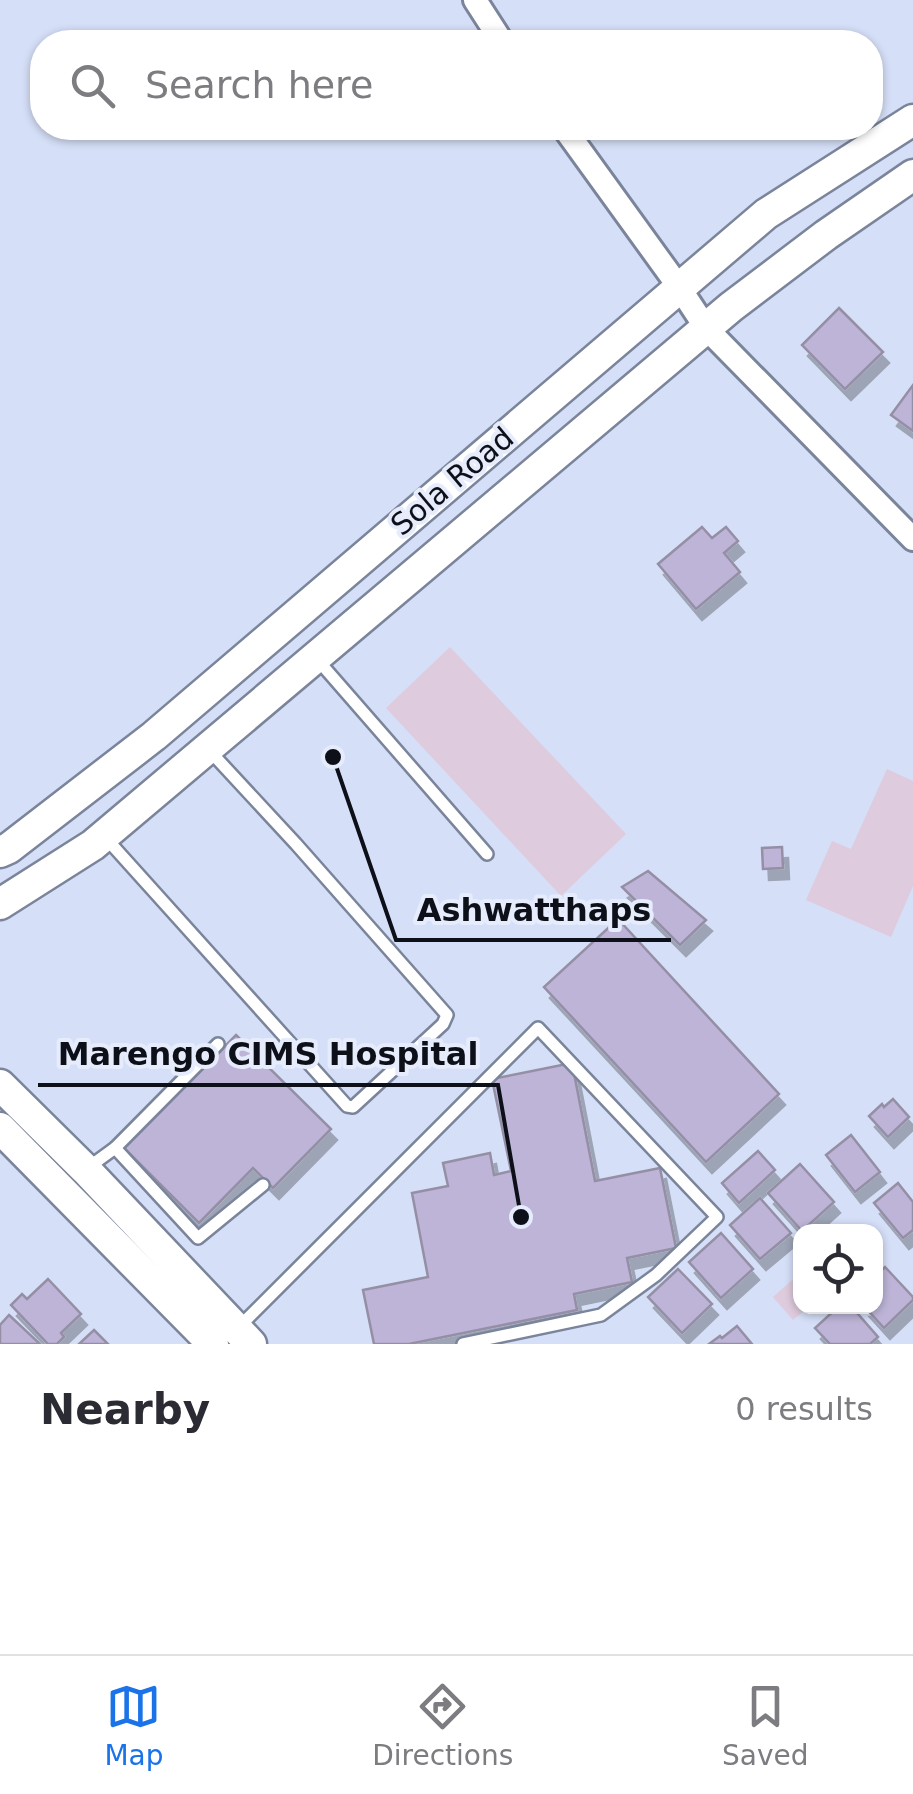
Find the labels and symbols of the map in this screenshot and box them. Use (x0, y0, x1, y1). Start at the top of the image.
street label: Sola Road (384, 420, 520, 542)
callout: Ashwatthaps (396, 878, 671, 940)
text: Ashwatthaps (417, 891, 651, 929)
callout: Marengo CIMS Hospital (38, 1023, 498, 1085)
text: Marengo CIMS Hospital (58, 1035, 478, 1073)

